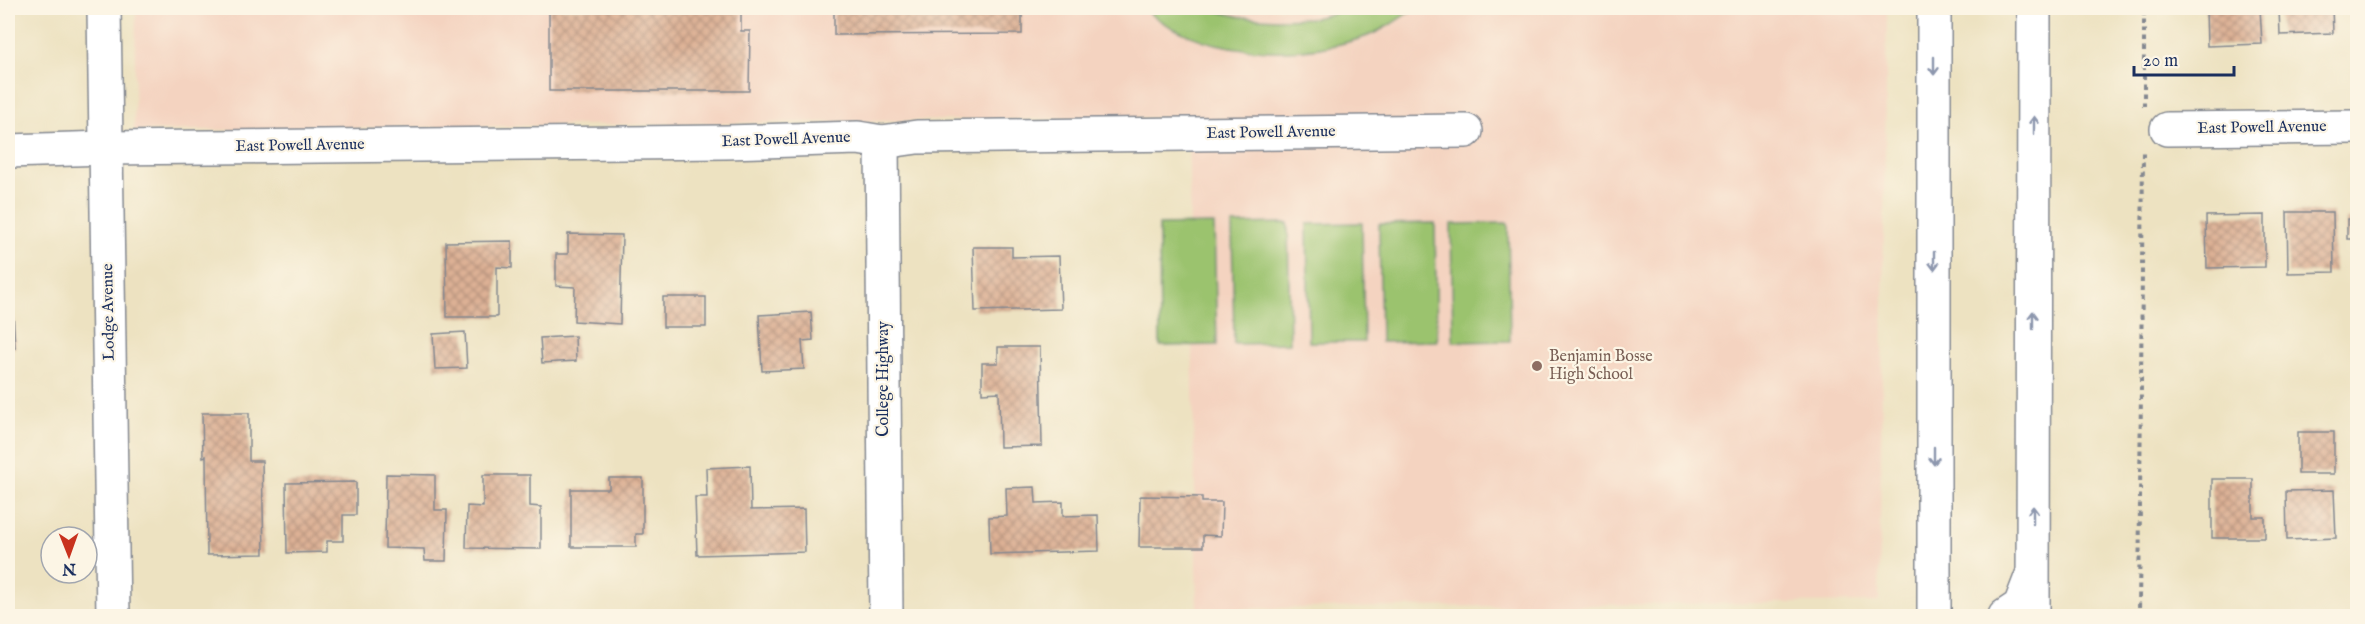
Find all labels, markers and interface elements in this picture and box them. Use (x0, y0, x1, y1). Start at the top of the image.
scale bar (2134, 39, 2234, 77)
text: 20 m (2143, 50, 2178, 73)
one-way arrow (1928, 55, 1940, 75)
one-way arrow (2028, 115, 2040, 135)
street label: East Powell Avenue (2197, 117, 2327, 139)
street label: East Powell Avenue (1206, 122, 1336, 144)
street label: East Powell Avenue (721, 128, 851, 152)
street label: East Powell Avenue (235, 135, 365, 157)
one-way arrow (1928, 250, 1940, 270)
street label: Lodge Avenue (98, 263, 120, 361)
one-way arrow (2027, 310, 2039, 330)
street label: College Highway (874, 321, 894, 437)
place label: Benjamin Bosse High School (1549, 347, 1653, 385)
marker: Benjamin Bosse High School (1530, 359, 1544, 373)
one-way arrow (1928, 445, 1940, 465)
one-way arrow (2027, 505, 2039, 525)
north arrow (39, 525, 99, 585)
text: N (62, 558, 77, 578)

